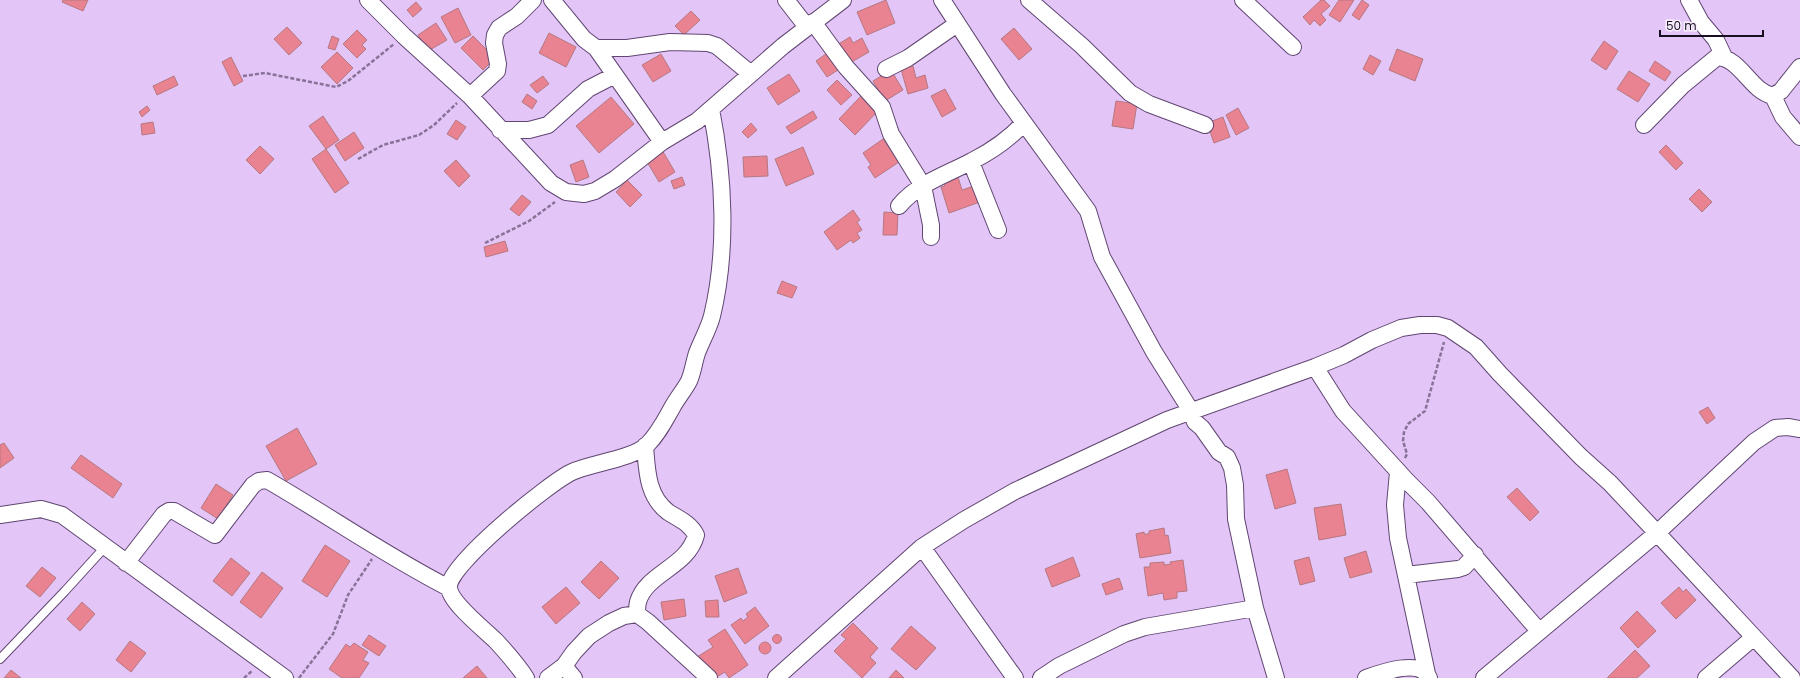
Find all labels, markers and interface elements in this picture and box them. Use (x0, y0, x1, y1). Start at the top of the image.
scale bar (1660, 12, 1763, 38)
text: 50 m (1666, 17, 1697, 34)

